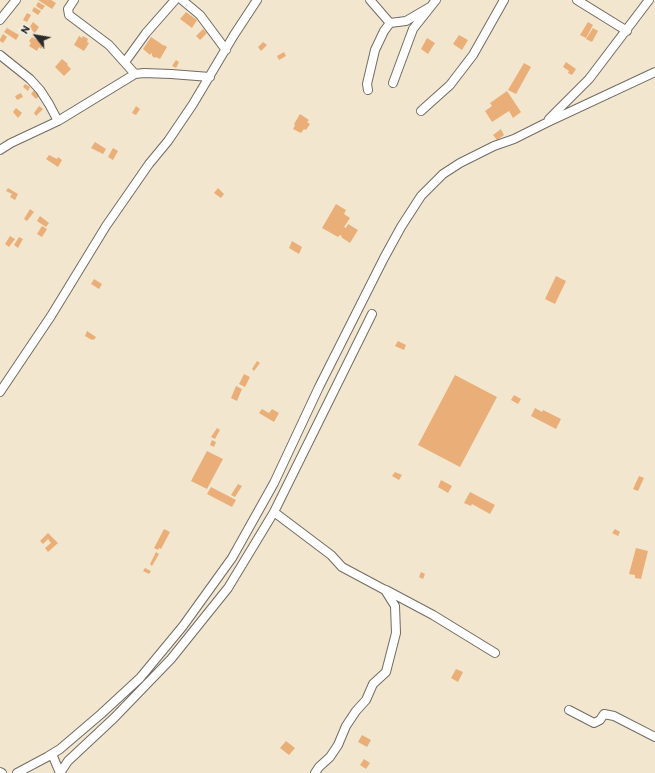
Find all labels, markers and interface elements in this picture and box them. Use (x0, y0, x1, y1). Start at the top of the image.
north arrow (16, 16, 56, 56)
text: N (18, 23, 33, 36)

